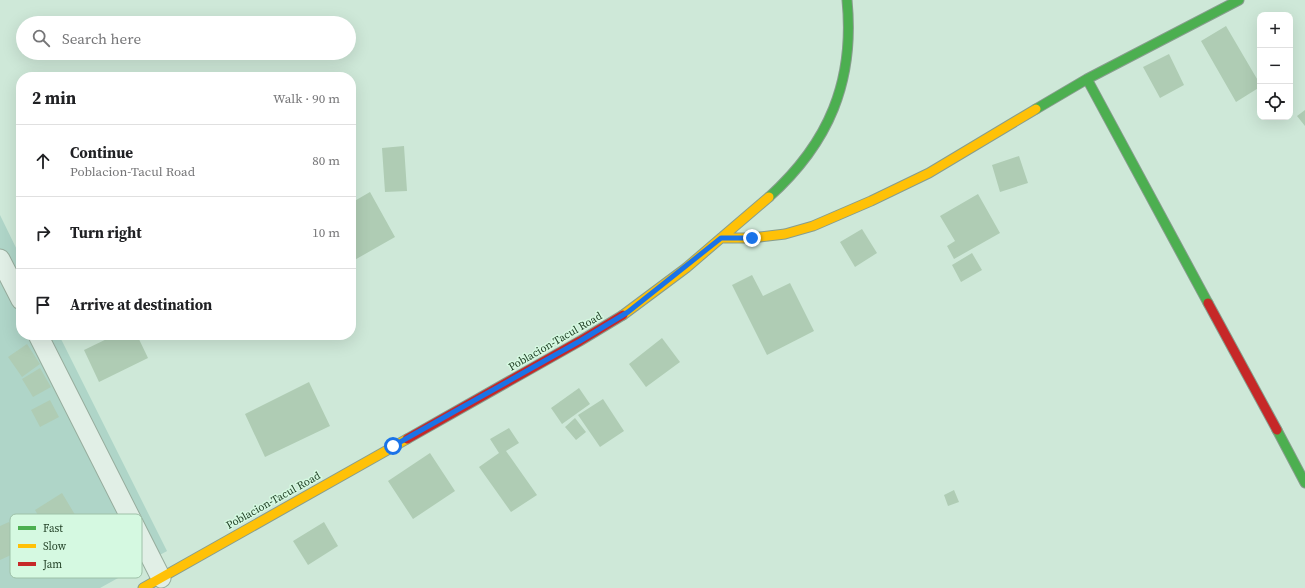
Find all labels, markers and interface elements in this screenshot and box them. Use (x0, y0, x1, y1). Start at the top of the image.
map controls (1257, 12, 1293, 120)
button: + (1257, 12, 1293, 48)
search box (16, 16, 356, 60)
icon: search (30, 27, 52, 49)
text: Search here (62, 28, 141, 49)
button: − (1257, 48, 1293, 84)
button: locate (1257, 84, 1293, 120)
text: 2 min (32, 86, 76, 110)
text: Walk · 90 m (273, 90, 340, 107)
text: Continue (70, 142, 133, 163)
icon: ahead (32, 150, 54, 172)
text: 80 m (312, 152, 340, 169)
text: Poblacion-Tacul Road (70, 163, 195, 180)
icon: right (32, 222, 54, 244)
text: Turn right (70, 222, 142, 243)
text: 10 m (312, 224, 340, 241)
route end (743, 229, 761, 247)
icon: arrive (32, 294, 54, 316)
text: Arrive at destination (70, 294, 212, 315)
street label: Poblacion-Tacul Road (506, 308, 605, 374)
route start (384, 437, 402, 455)
street label: Poblacion-Tacul Road (223, 468, 324, 533)
legend (10, 514, 142, 578)
text: Fast (43, 521, 63, 536)
text: Slow (43, 539, 67, 554)
text: Jam (42, 557, 62, 572)

